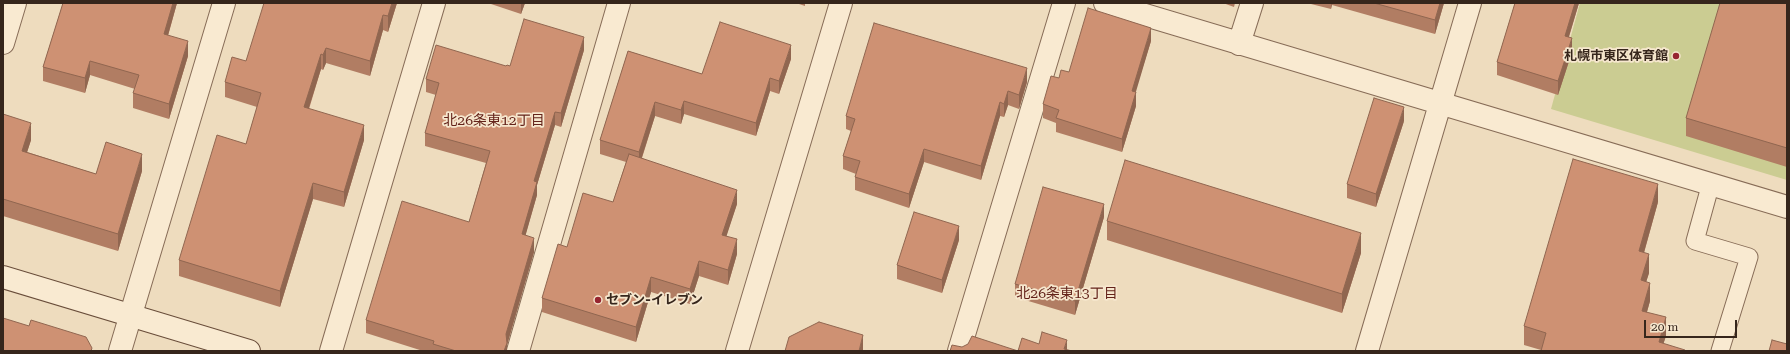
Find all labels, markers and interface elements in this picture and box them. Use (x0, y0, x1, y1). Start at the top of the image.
place label: 札幌市東区体育館 (1564, 48, 1668, 64)
marker: 札幌市東区体育館 (1671, 51, 1681, 61)
district label: 北26条東12丁目 (443, 113, 545, 129)
district label: 北26条東13丁目 (1016, 286, 1118, 302)
place label: セブン-イレブン (606, 292, 703, 308)
marker: セブン-イレブン (593, 295, 603, 305)
scale bar (1646, 312, 1739, 338)
text: 20 m (1651, 320, 1678, 334)

